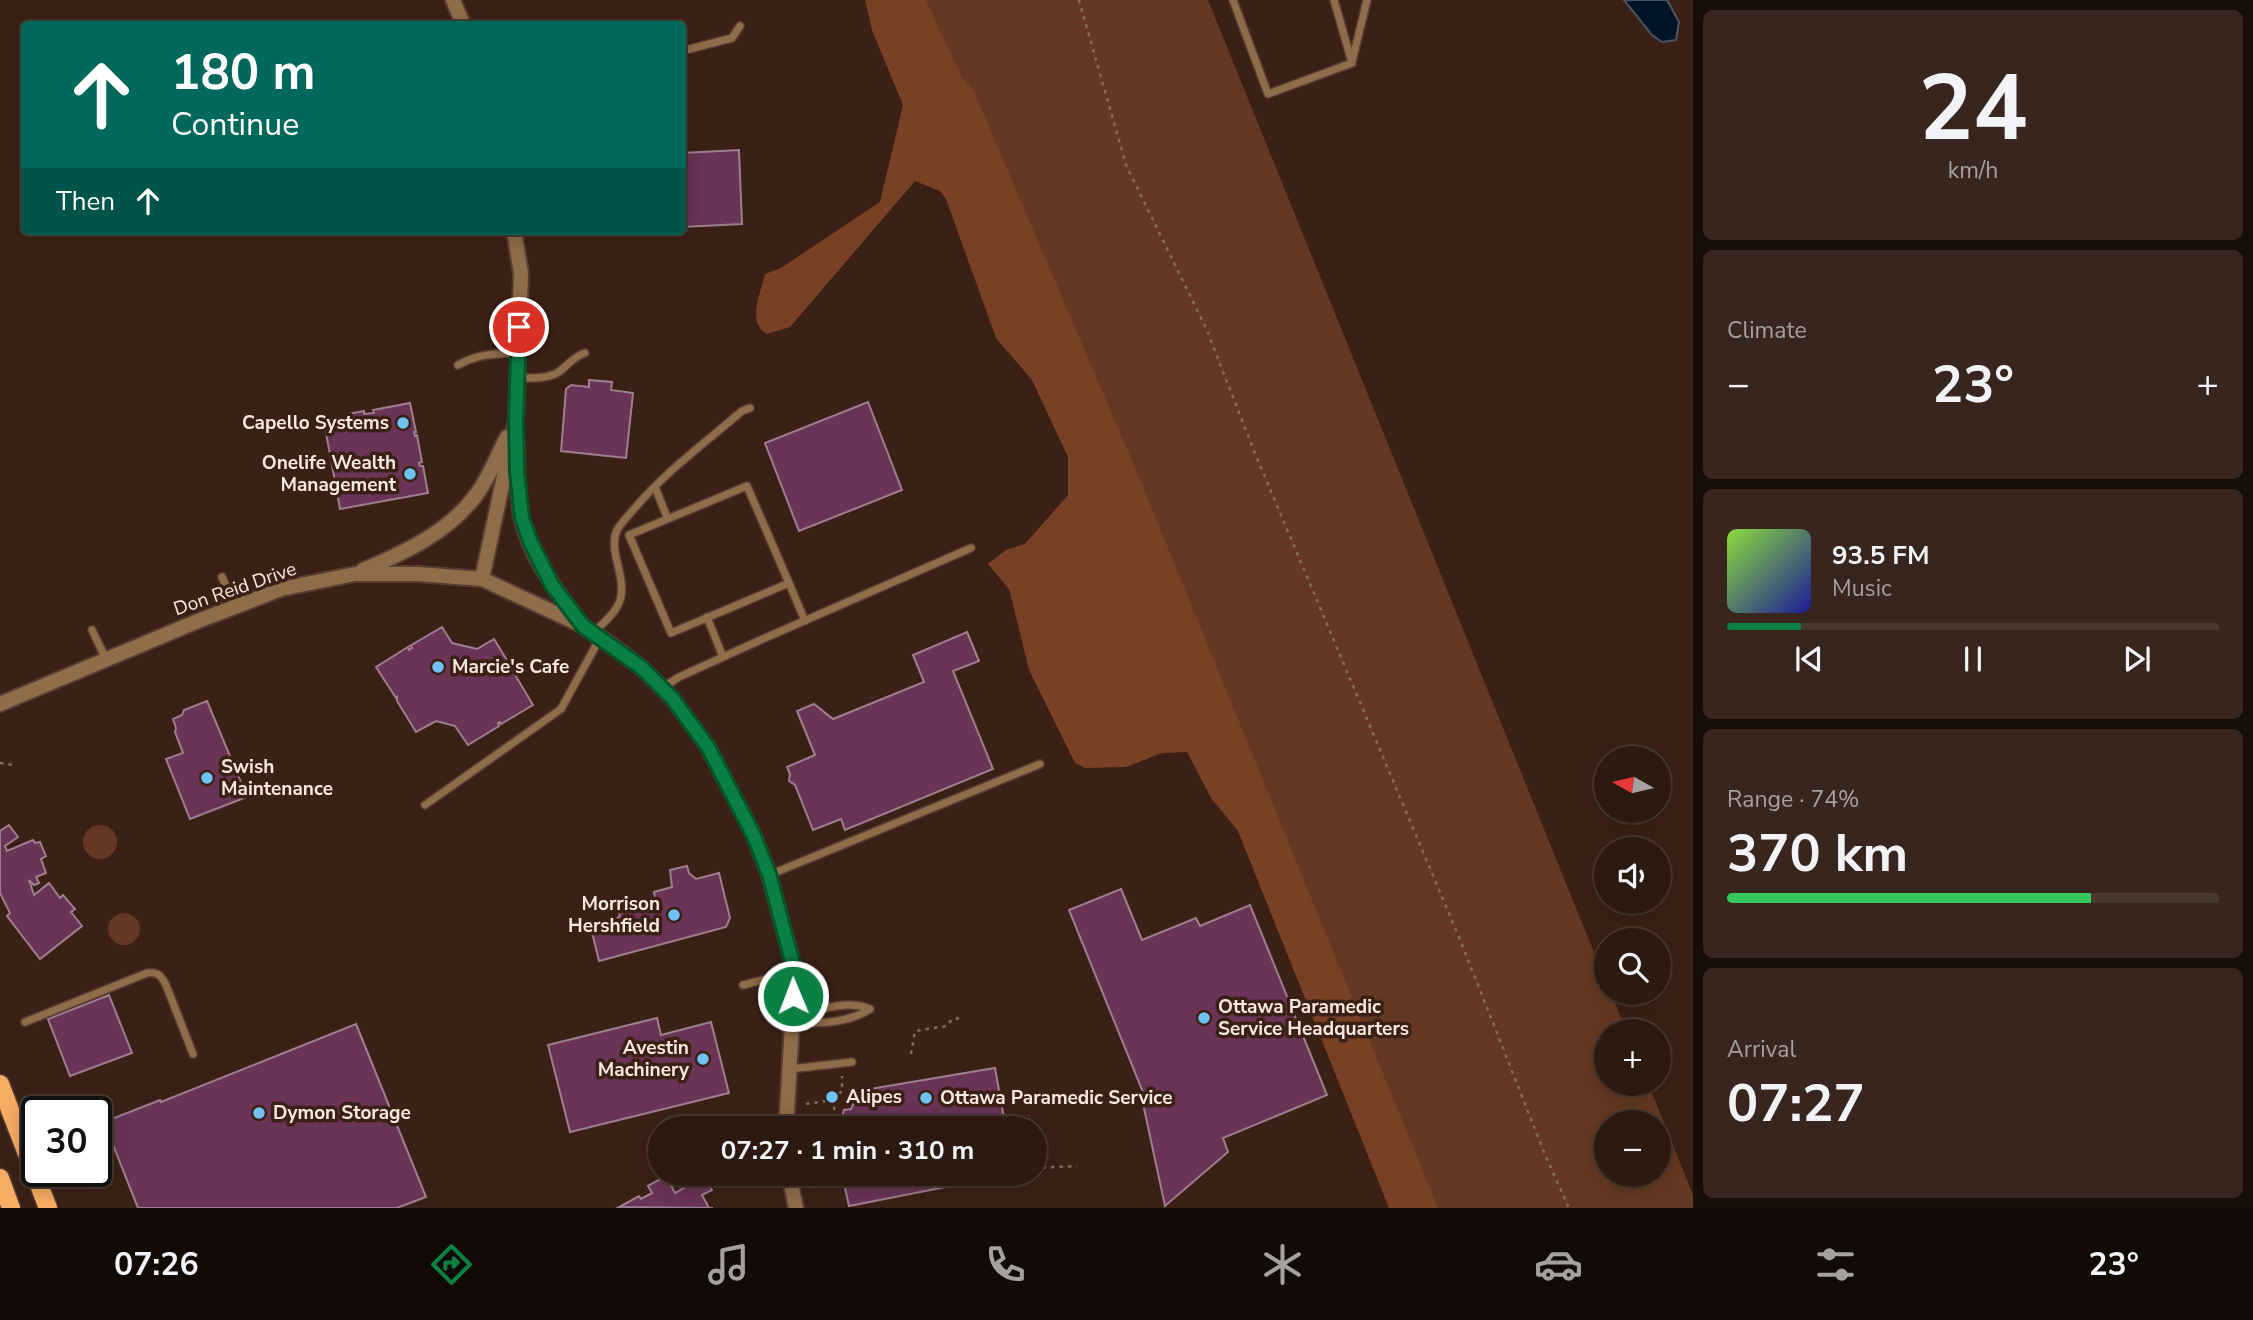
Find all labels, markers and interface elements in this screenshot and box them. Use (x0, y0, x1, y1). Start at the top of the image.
text: 180 m (171, 39, 315, 106)
text: 24 (1918, 47, 2028, 171)
icon: ahead (56, 49, 147, 140)
text: Continue (171, 103, 299, 146)
text: km/h (1948, 155, 1998, 186)
icon: ahead (129, 182, 167, 220)
text: Then (56, 184, 115, 219)
pin (489, 297, 549, 357)
icon: arrive (500, 308, 538, 346)
text: Climate (1727, 315, 1807, 346)
text: 23° (1932, 349, 2014, 420)
text: − (1727, 359, 1750, 410)
text: + (2196, 359, 2219, 410)
place label: Capello Systems (242, 410, 389, 436)
marker: Capello Systems (395, 415, 411, 431)
place label: Onelife Wealth Management (262, 450, 397, 498)
marker: Onelife Wealth Management (402, 466, 418, 482)
text: 93.5 FM (1832, 538, 1929, 573)
street label: Don Reid Drive (170, 556, 300, 622)
text: Music (1832, 573, 1892, 604)
icon: previous (1790, 640, 1828, 678)
icon: pause (1954, 640, 1992, 678)
icon: next (2118, 640, 2156, 678)
place label: Marcie's Cafe (452, 654, 569, 680)
marker: Marcie's Cafe (430, 659, 446, 675)
north arrow (1594, 746, 1671, 822)
map controls (1594, 746, 1671, 1187)
place label: Swish Maintenance (221, 754, 333, 802)
marker: Swish Maintenance (199, 770, 215, 786)
text: Range · 74% (1727, 784, 1859, 815)
text: 370 km (1727, 818, 1908, 889)
button: sound (1594, 837, 1671, 914)
place label: Morrison Hershfield (568, 891, 660, 939)
marker: Morrison Hershfield (666, 907, 682, 923)
button: search (1594, 928, 1671, 1005)
position arrow (756, 959, 830, 1033)
place label: Ottawa Paramedic Service Headquarters (1218, 994, 1409, 1042)
marker: Ottawa Paramedic Service Headquarters (1196, 1010, 1212, 1026)
button: + (1594, 1019, 1671, 1096)
text: Arrival (1727, 1034, 1796, 1065)
place label: Avestin Machinery (598, 1035, 690, 1083)
marker: Avestin Machinery (695, 1051, 711, 1067)
text: 07:27 (1727, 1068, 1865, 1139)
place label: Alipes (846, 1084, 902, 1110)
place label: Ottawa Paramedic Service (940, 1085, 1172, 1111)
marker: Alipes (824, 1089, 840, 1105)
marker: Ottawa Paramedic Service (918, 1090, 934, 1106)
speed limit sign: 30 (21, 1096, 112, 1187)
place label: Dymon Storage (273, 1100, 411, 1126)
marker: Dymon Storage (251, 1105, 267, 1121)
button: − (1594, 1110, 1671, 1187)
text: 07:27 · 1 min · 310 m (721, 1133, 974, 1168)
icon: directions (427, 1240, 476, 1289)
icon: music (704, 1240, 753, 1289)
icon: phone (981, 1240, 1030, 1289)
icon: climate (1258, 1240, 1307, 1289)
icon: car (1534, 1240, 1583, 1289)
icon: filters (1811, 1240, 1860, 1289)
text: 07:26 (114, 1243, 199, 1286)
text: 23° (2088, 1243, 2139, 1286)

